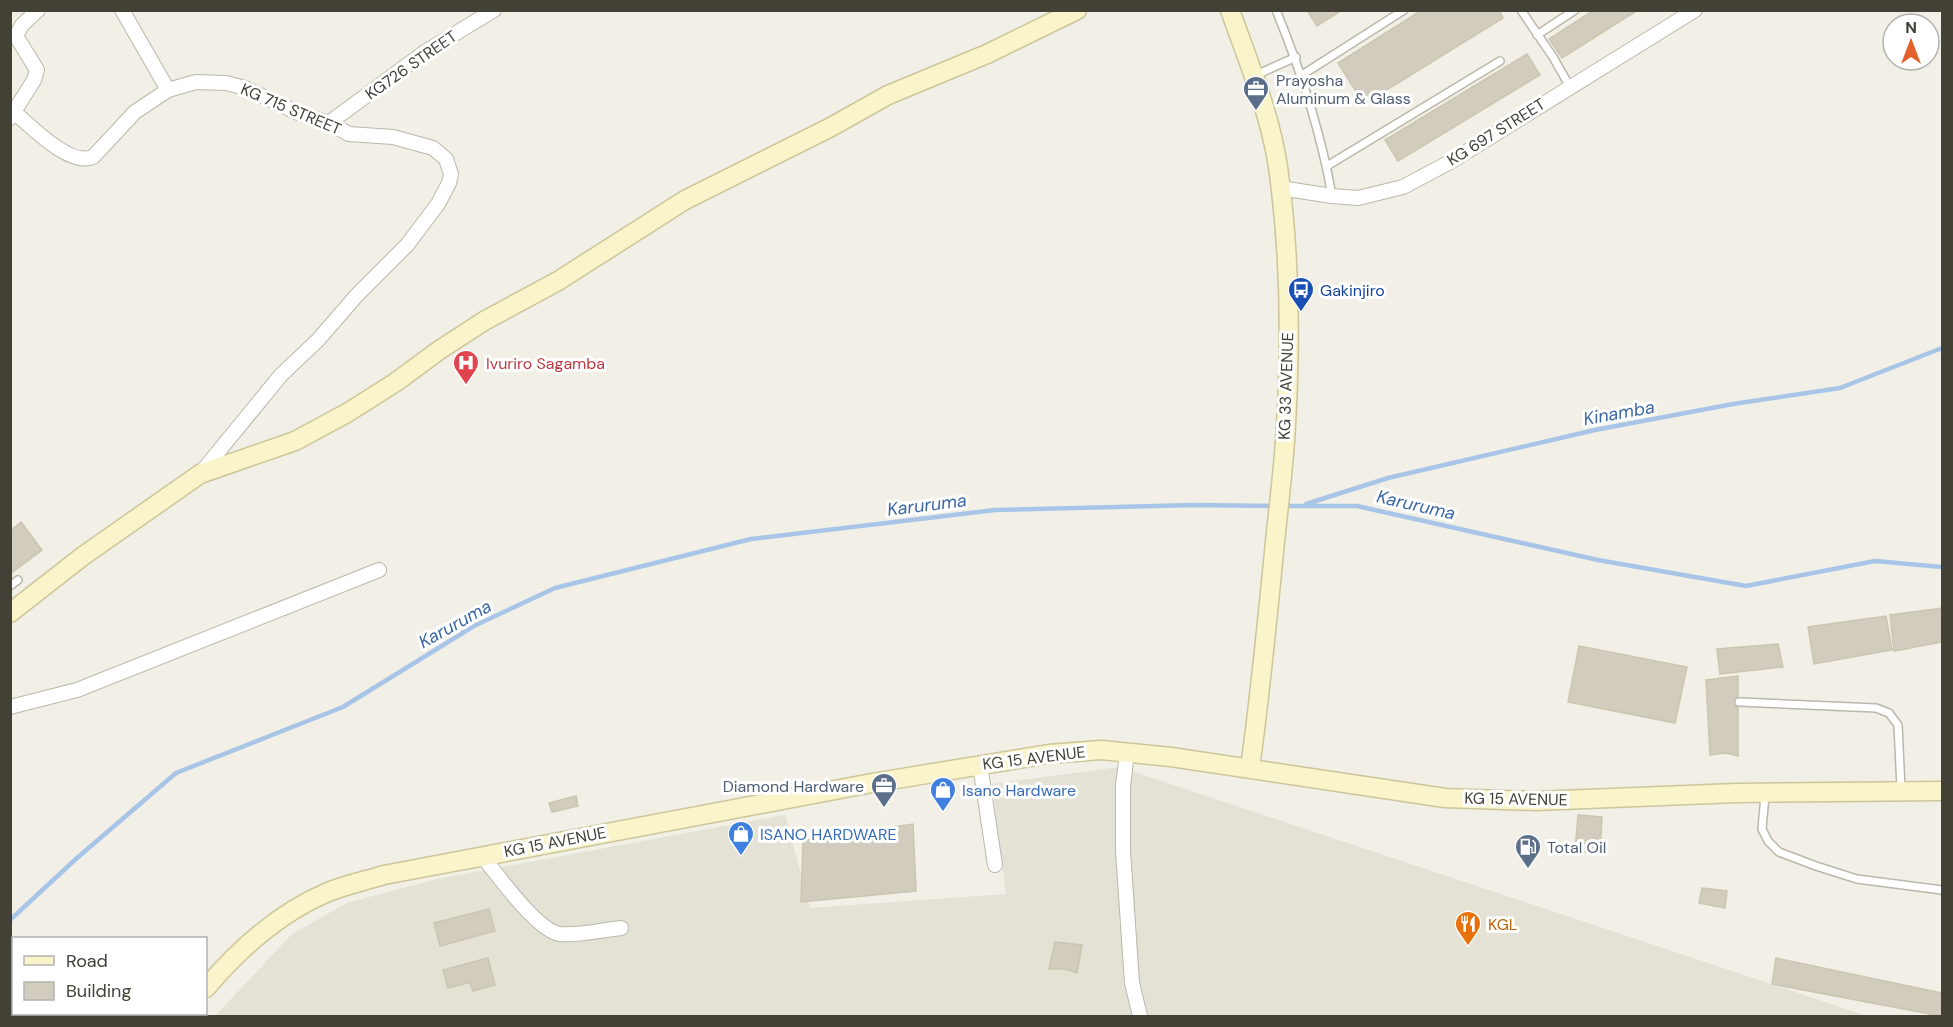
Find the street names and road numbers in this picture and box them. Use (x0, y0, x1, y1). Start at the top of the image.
street label: KG726 STREET (361, 26, 461, 104)
street label: KG 715 STREET (238, 78, 344, 140)
street label: KG 697 STREET (1443, 93, 1549, 171)
street label: KG 33 AVENUE (1274, 332, 1298, 440)
street label: KG 15 AVENUE (981, 741, 1087, 775)
street label: KG 15 AVENUE (1464, 788, 1568, 810)
street label: KG 15 AVENUE (502, 822, 608, 862)

